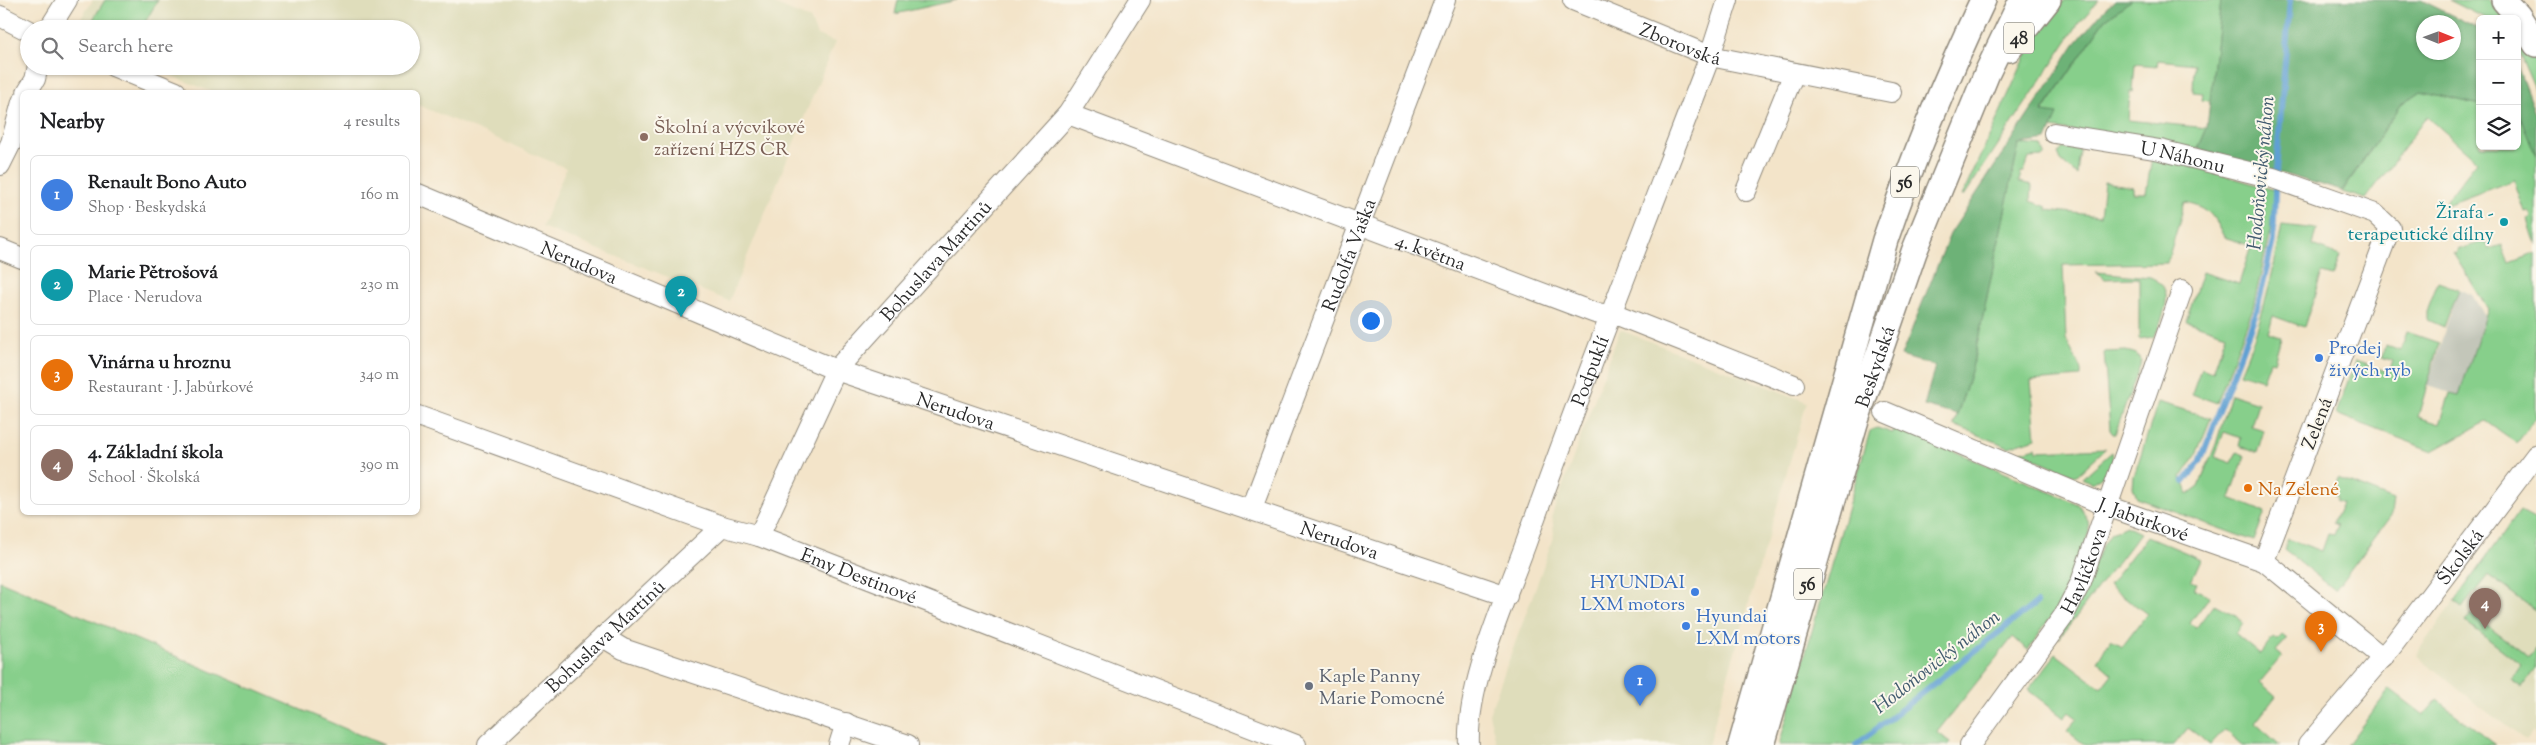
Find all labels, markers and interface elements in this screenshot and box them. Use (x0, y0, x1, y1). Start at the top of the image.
north arrow (2416, 15, 2461, 60)
map controls (2476, 15, 2521, 150)
button: + (2476, 15, 2521, 60)
street label: Zborovská (1635, 18, 1723, 74)
search box (20, 20, 420, 75)
road number: 48 (2004, 22, 2034, 54)
icon: search (38, 34, 66, 62)
text: Search here (78, 34, 173, 61)
button: − (2476, 60, 2521, 105)
water label: Hodoňovický náhon (2241, 95, 2284, 251)
button: layers (2476, 105, 2521, 150)
text: Nearby (40, 108, 105, 138)
text: 4 results (344, 111, 400, 134)
place label: Školní a výcvikové zařízení HZS ČR (654, 115, 805, 164)
marker: Školní a výcvikové zařízení HZS ČR (638, 131, 650, 143)
street label: U Náhonu (2138, 136, 2228, 182)
road number: 56 (1891, 166, 1919, 198)
text: Renault Bono Auto (88, 170, 247, 197)
text: 1 (54, 184, 60, 207)
text: 160 m (361, 184, 399, 207)
street label: Bohuslava Martinů (875, 195, 999, 329)
street label: Rudolfa Vaška (1317, 195, 1384, 316)
text: Shop · Beskydská (88, 197, 206, 220)
place label: Žirafa - terapeutické dílny (2348, 200, 2495, 249)
marker: Žirafa - terapeutické dílny (2498, 216, 2510, 228)
street label: 4. května (1391, 228, 1469, 279)
street label: Nerudova (536, 236, 621, 292)
text: Marie Pětrošová (88, 260, 218, 287)
text: 2 (53, 274, 61, 297)
text: 230 m (360, 274, 399, 297)
pin: 2 (665, 276, 697, 317)
text: Place · Nerudova (88, 287, 202, 310)
your location (1358, 308, 1384, 334)
street label: Beskydská (1850, 323, 1904, 412)
street label: Podpuklí (1566, 332, 1617, 410)
place label: Prodej živých ryb (2329, 336, 2411, 385)
text: Vinárna u hroznu (88, 350, 231, 377)
marker: Prodej živých ryb (2313, 352, 2325, 364)
text: 3 (54, 364, 60, 387)
text: 340 m (360, 364, 399, 387)
text: Restaurant · J. Jabůrkové (88, 377, 254, 400)
street label: Nerudova (912, 387, 998, 439)
street label: Zelená (2296, 394, 2341, 454)
text: 4. Základní škola (88, 440, 223, 467)
text: 4 (53, 454, 61, 477)
text: 390 m (360, 454, 399, 477)
text: School · Školská (88, 467, 200, 490)
place label: Na Zelené (2258, 477, 2339, 504)
marker: Na Zelené (2242, 482, 2254, 494)
street label: J. Jabůrkové (2092, 492, 2192, 550)
street label: Nerudova (1296, 516, 1382, 568)
street label: Havlíčkova (2056, 524, 2115, 620)
street label: Školská (2432, 524, 2492, 592)
street label: Emy Destinové (796, 542, 920, 612)
road number: 56 (1794, 568, 1822, 600)
place label: HYUNDAI LXM motors (1580, 570, 1685, 619)
street label: Bohuslava Martinů (541, 575, 672, 700)
marker: HYUNDAI LXM motors (1689, 586, 1701, 598)
pin: 4 (2469, 588, 2501, 629)
place label: Hyundai LXM motors (1696, 604, 1801, 653)
water label: Hodoňovický náhon (1868, 604, 2008, 722)
pin: 3 (2305, 611, 2337, 652)
marker: Hyundai LXM motors (1680, 620, 1692, 632)
place label: Kaple Panny Marie Pomocné (1319, 664, 1445, 713)
pin: 1 (1624, 665, 1656, 706)
marker: Kaple Panny Marie Pomocné (1303, 680, 1315, 692)

